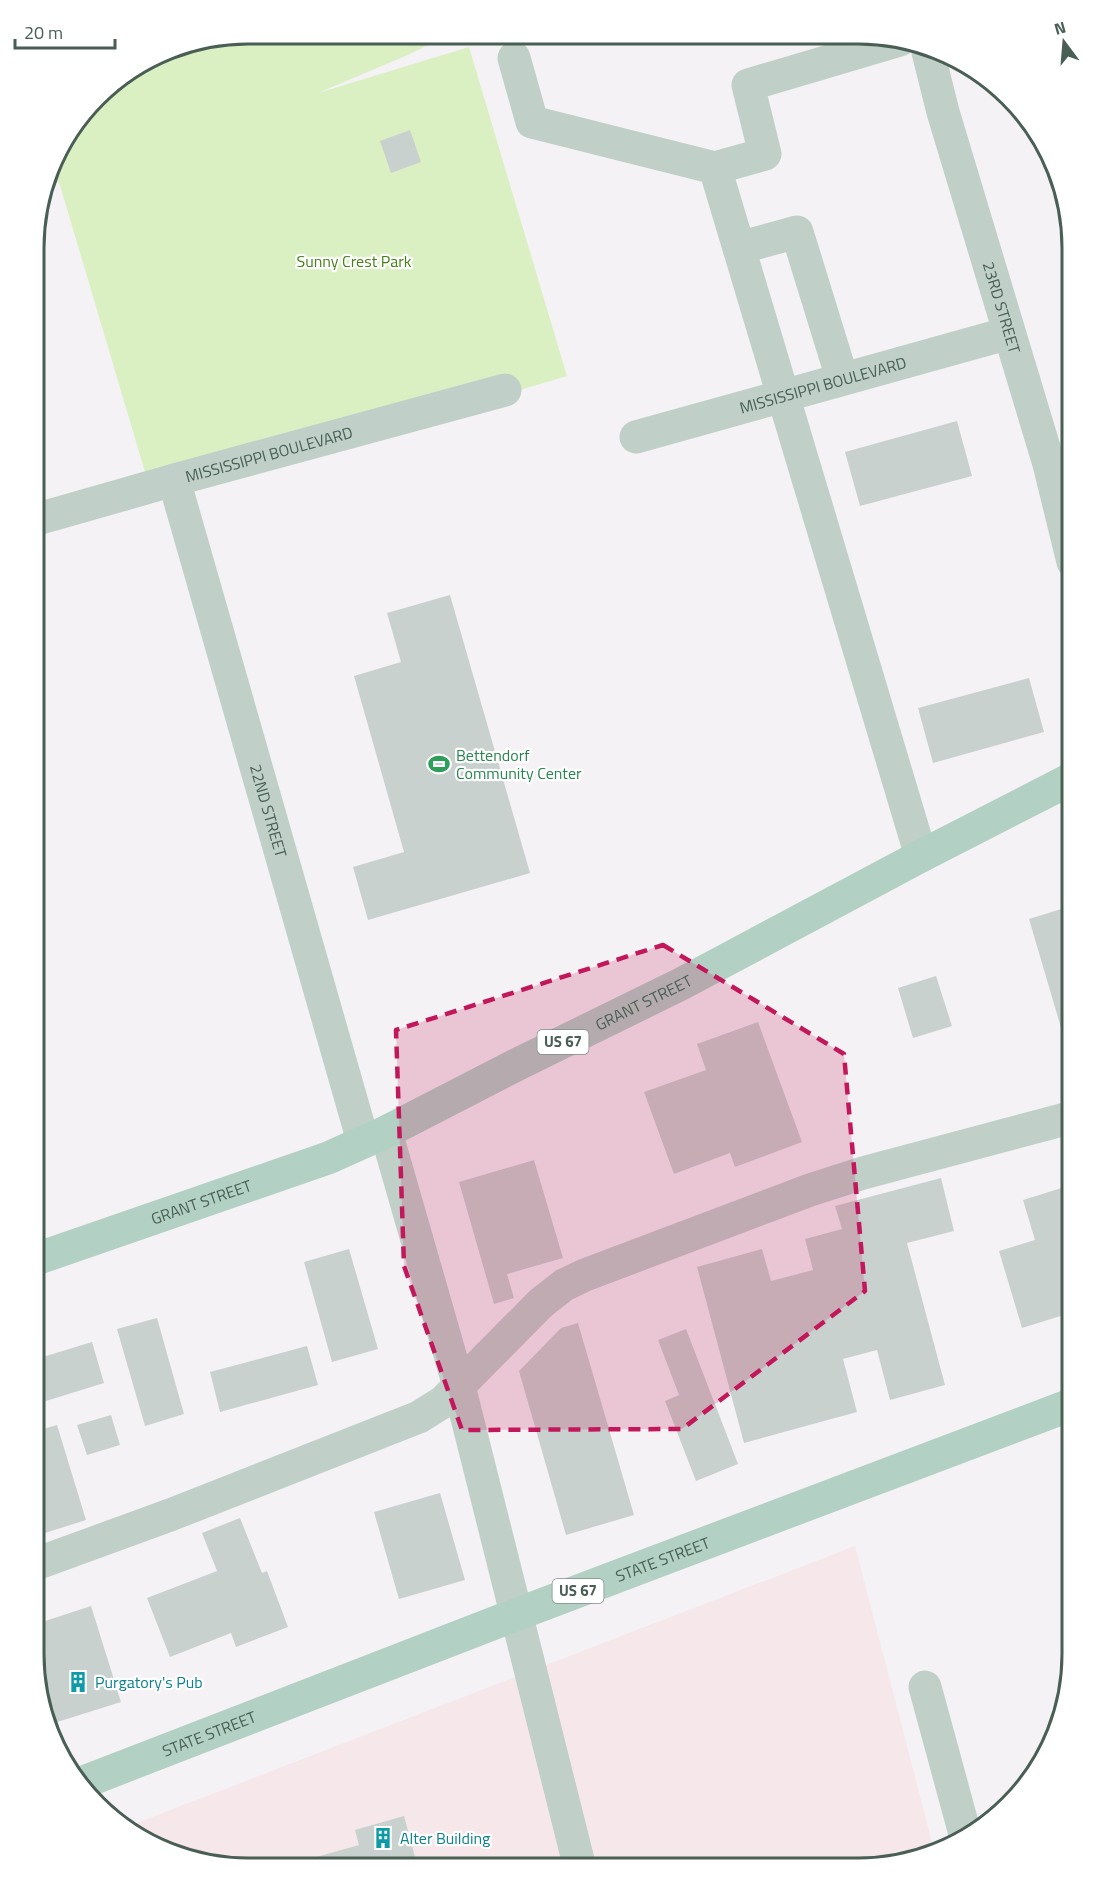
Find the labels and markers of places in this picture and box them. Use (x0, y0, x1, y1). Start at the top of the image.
place label: Bettendorf Community Center (456, 743, 582, 785)
sports icon: Bettendorf Community Center (427, 752, 451, 776)
building icon: Purgatory's Pub (66, 1670, 90, 1694)
place label: Purgatory's Pub (95, 1670, 203, 1694)
building icon: Alter Building (371, 1826, 395, 1850)
place label: Alter Building (400, 1826, 490, 1850)

